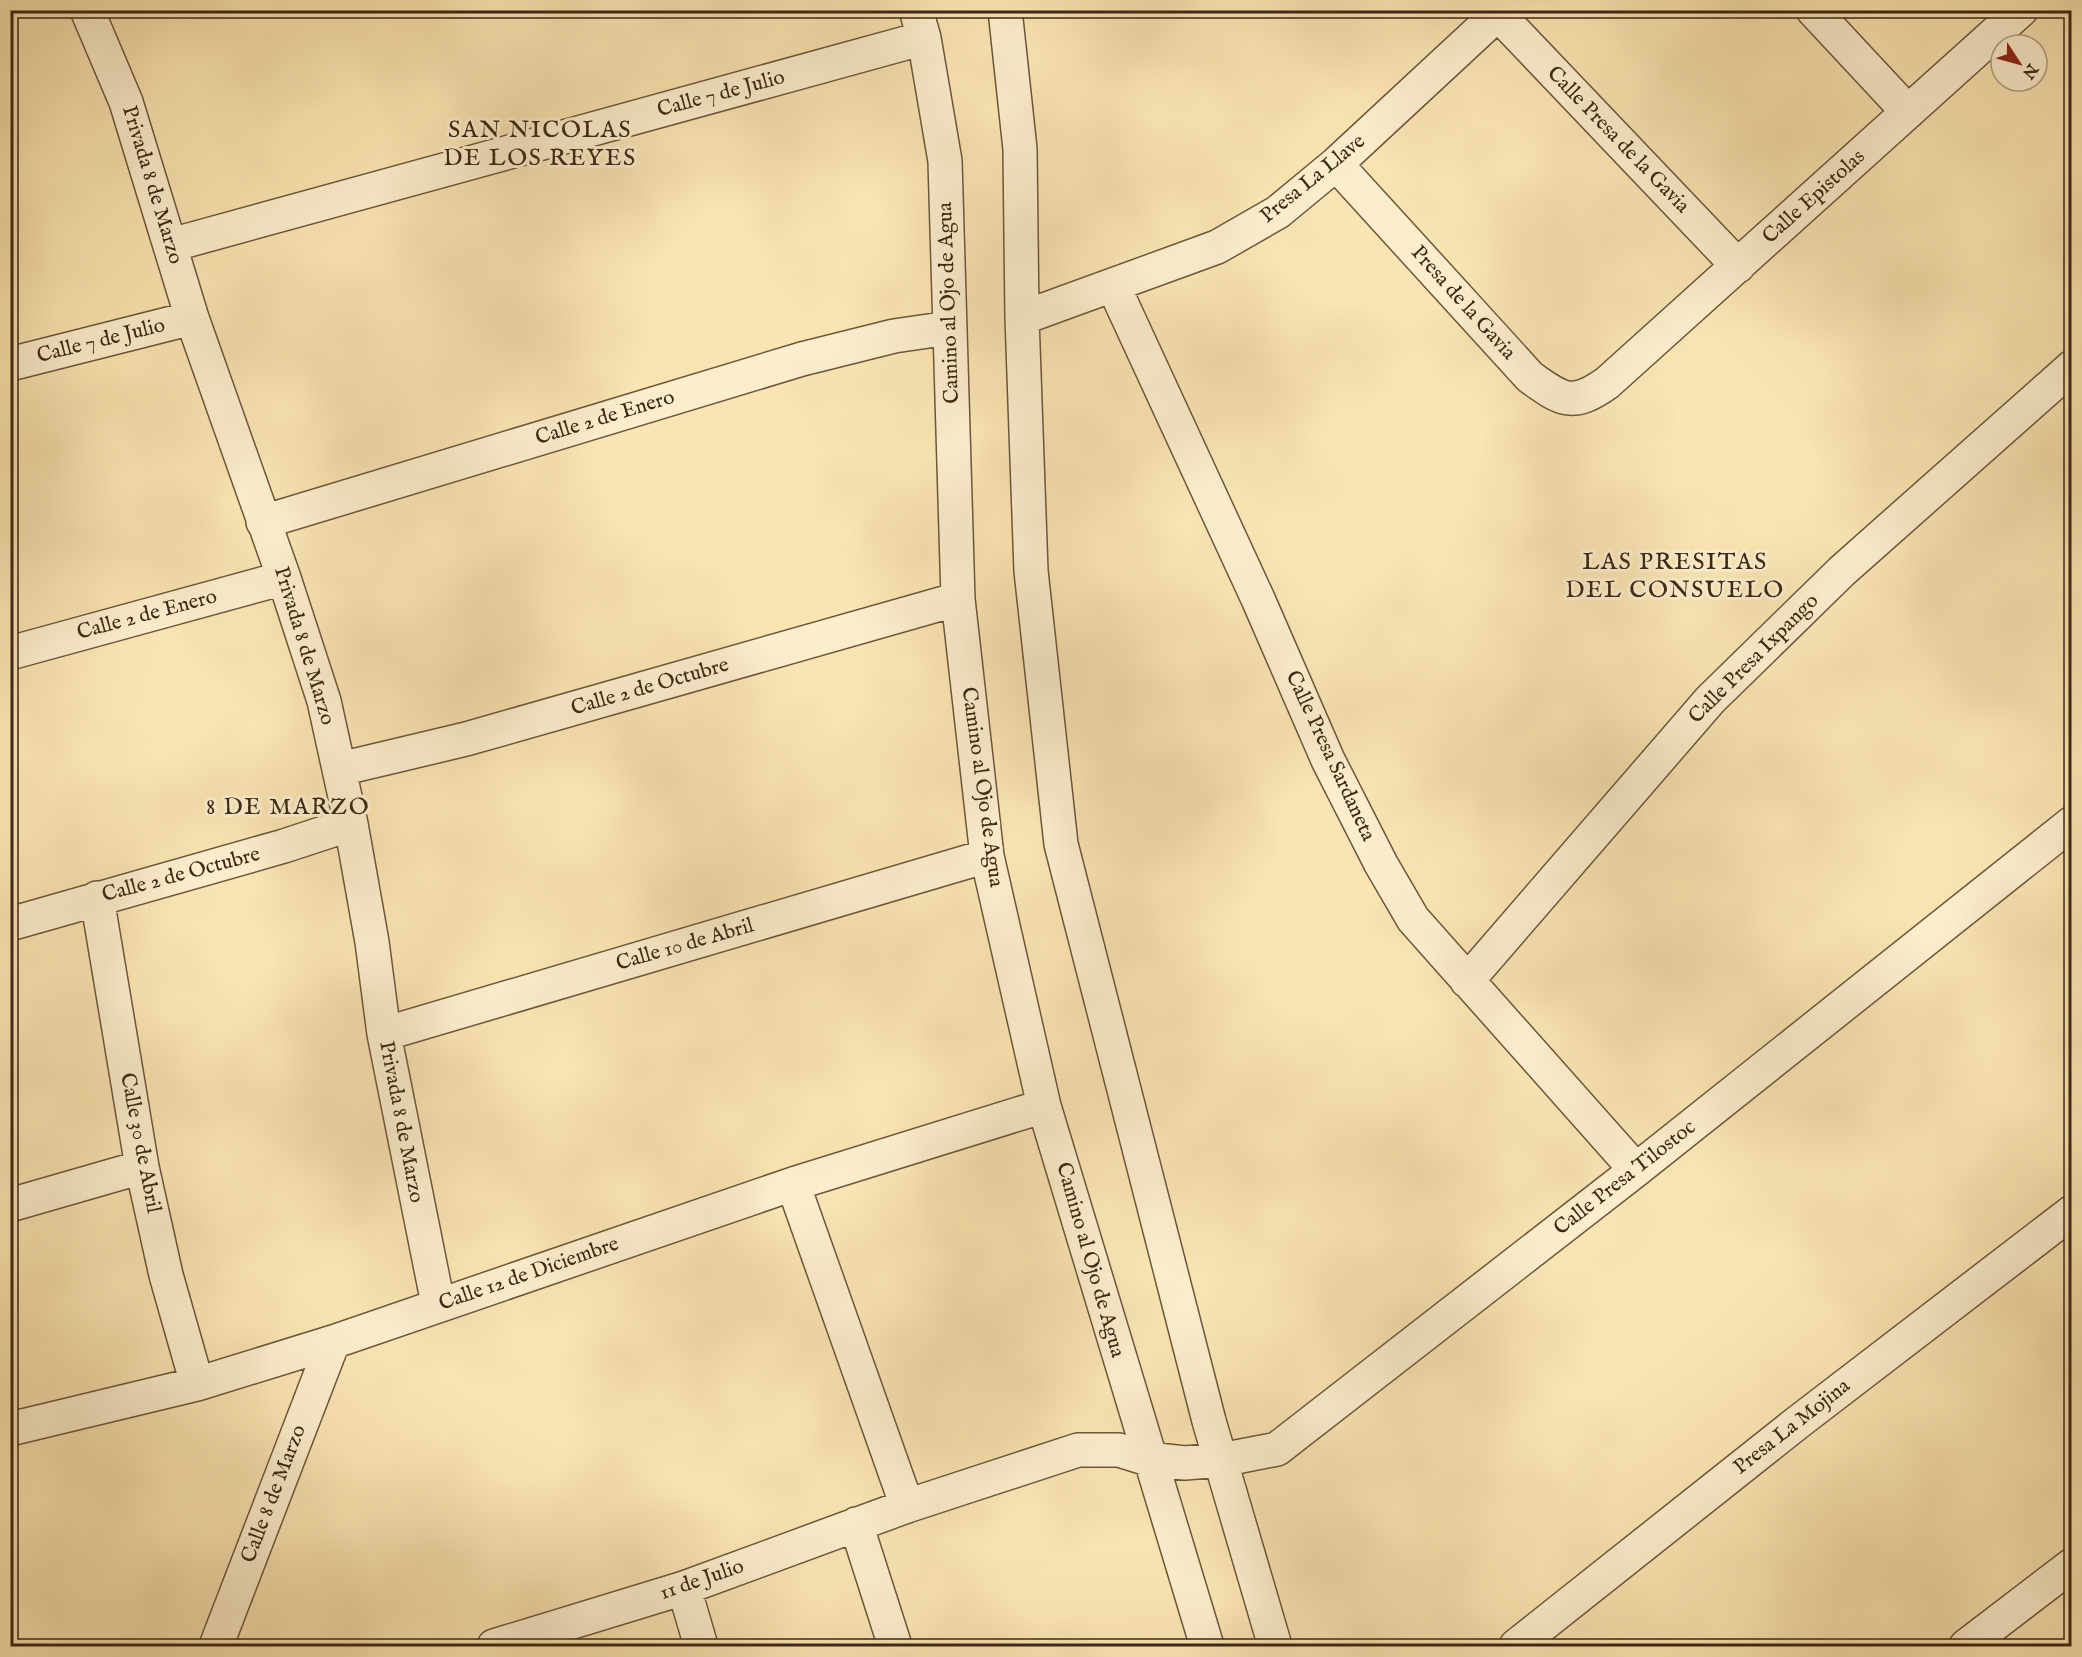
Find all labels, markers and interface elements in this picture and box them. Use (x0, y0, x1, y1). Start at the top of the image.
north arrow (1989, 33, 2049, 93)
text: N (2017, 58, 2042, 82)
street label: Calle Presa de la Gavia (1541, 61, 1696, 220)
street label: Calle 7 de Julio (654, 64, 788, 124)
street label: Privada 8 de Marzo (115, 102, 189, 268)
district label: SAN NICOLAS DE LOS REYES (443, 115, 637, 174)
street label: Presa La Llave (1255, 128, 1371, 230)
street label: Calle Epistolas (1757, 144, 1871, 250)
street label: Camino al Ojo de Agua (932, 201, 966, 404)
street label: Presa de la Gavia (1404, 240, 1522, 367)
street label: Calle 7 de Julio (34, 312, 168, 370)
street label: Calle 2 de Enero (532, 384, 678, 452)
district label: LAS PRESITAS DEL CONSUELO (1565, 547, 1785, 606)
street label: Privada 8 de Marzo (267, 563, 341, 729)
street label: Calle 2 de Enero (74, 583, 220, 647)
street label: Calle Presa Ixpango (1683, 588, 1825, 730)
street label: Calle 2 de Octubre (568, 652, 732, 722)
street label: Calle Presa Sardaneta (1279, 666, 1382, 846)
street label: Camino al Ojo de Agua (955, 685, 1010, 890)
district label: 8 DE MARZO (206, 792, 370, 823)
street label: Calle 2 de Octubre (99, 841, 263, 909)
street label: Calle 10 de Abril (613, 912, 757, 978)
street label: Privada 8 de Marzo (372, 1039, 430, 1205)
street label: Calle 30 de Abril (113, 1071, 167, 1216)
street label: Calle Presa Tilostoc (1549, 1114, 1701, 1242)
street label: Camino al Ojo de Agua (1049, 1159, 1131, 1362)
street label: Calle 12 de Diciembre (435, 1230, 623, 1317)
street label: Presa La Mojina (1728, 1372, 1856, 1481)
street label: Calle 8 de Marzo (235, 1421, 313, 1567)
street label: 11 de Julio (656, 1553, 748, 1607)

